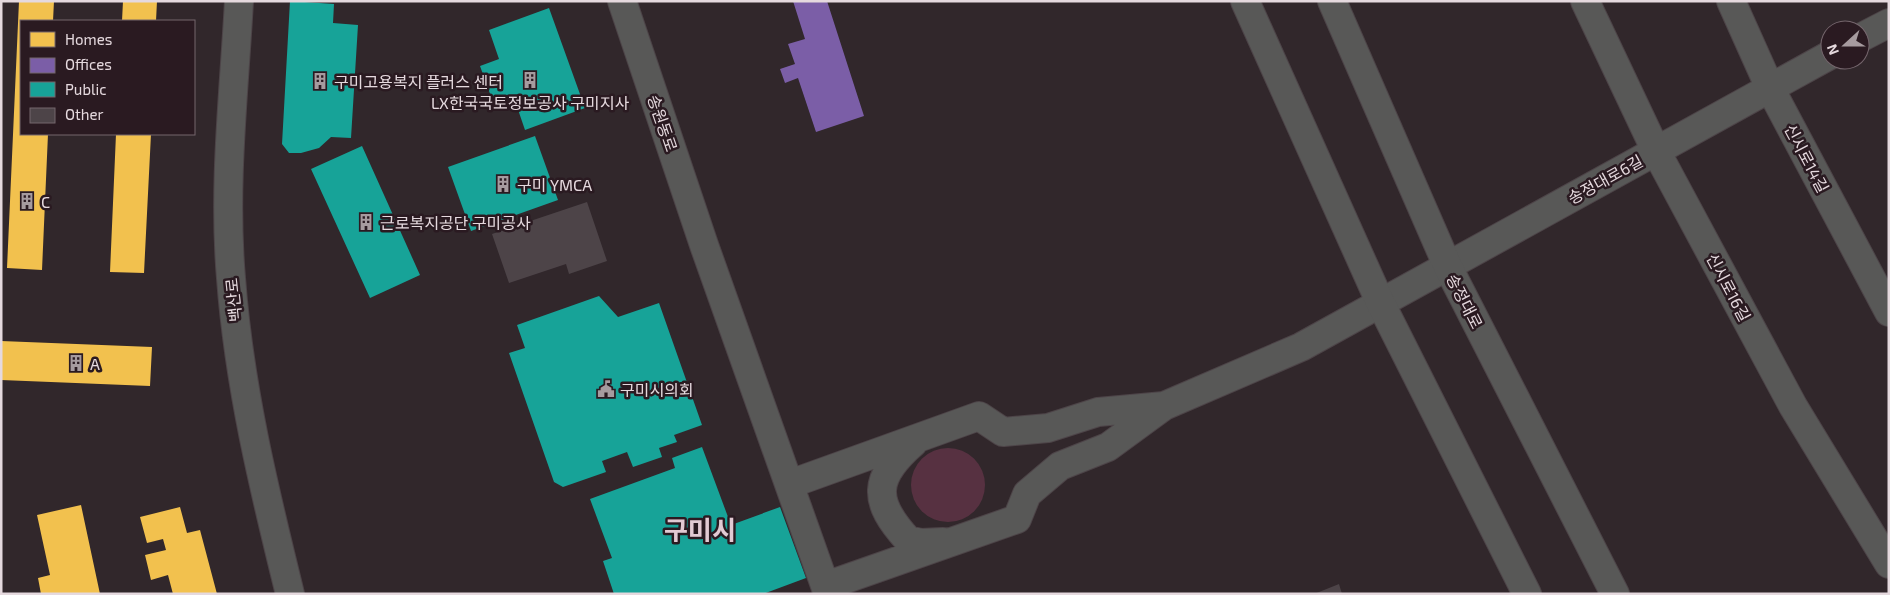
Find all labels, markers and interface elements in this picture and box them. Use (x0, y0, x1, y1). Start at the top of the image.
legend (20, 20, 195, 135)
north arrow (1820, 20, 1870, 70)
text: Homes (65, 30, 112, 48)
text: N (1823, 42, 1842, 58)
text: Offices (65, 55, 112, 73)
building icon: LX한국국토정보공사 구미지사 (520, 70, 540, 90)
building icon: 구미고용복지 플러스 센터 (310, 71, 330, 91)
place label: 구미고용복지 플러스 센터 (334, 72, 503, 91)
text: Public (65, 80, 106, 98)
street label: 송원동로 (644, 92, 682, 154)
place label: LX한국국토정보공사 구미지사 (431, 93, 629, 112)
text: Other (65, 105, 104, 123)
street label: 신시로14길 (1781, 120, 1833, 196)
street label: 송정대로6길 (1564, 151, 1646, 207)
building icon: 구미 YMCA (493, 174, 513, 194)
place label: 구미 YMCA (517, 175, 592, 194)
building icon: C (17, 191, 37, 211)
place label: C (41, 192, 50, 211)
building icon: 근로복지공단 구미공사 (356, 212, 376, 232)
place label: 근로복지공단 구미공사 (380, 213, 531, 232)
street label: 신시로16길 (1703, 250, 1755, 324)
street label: 송정대로 (1443, 270, 1487, 332)
street label: 백산로 (221, 277, 245, 323)
building icon: A (66, 353, 86, 373)
place label: A (90, 354, 100, 373)
public building icon: 구미시의회 (596, 379, 616, 399)
place label: 구미시의회 (620, 380, 694, 399)
district label: 구미시 (664, 514, 736, 545)

